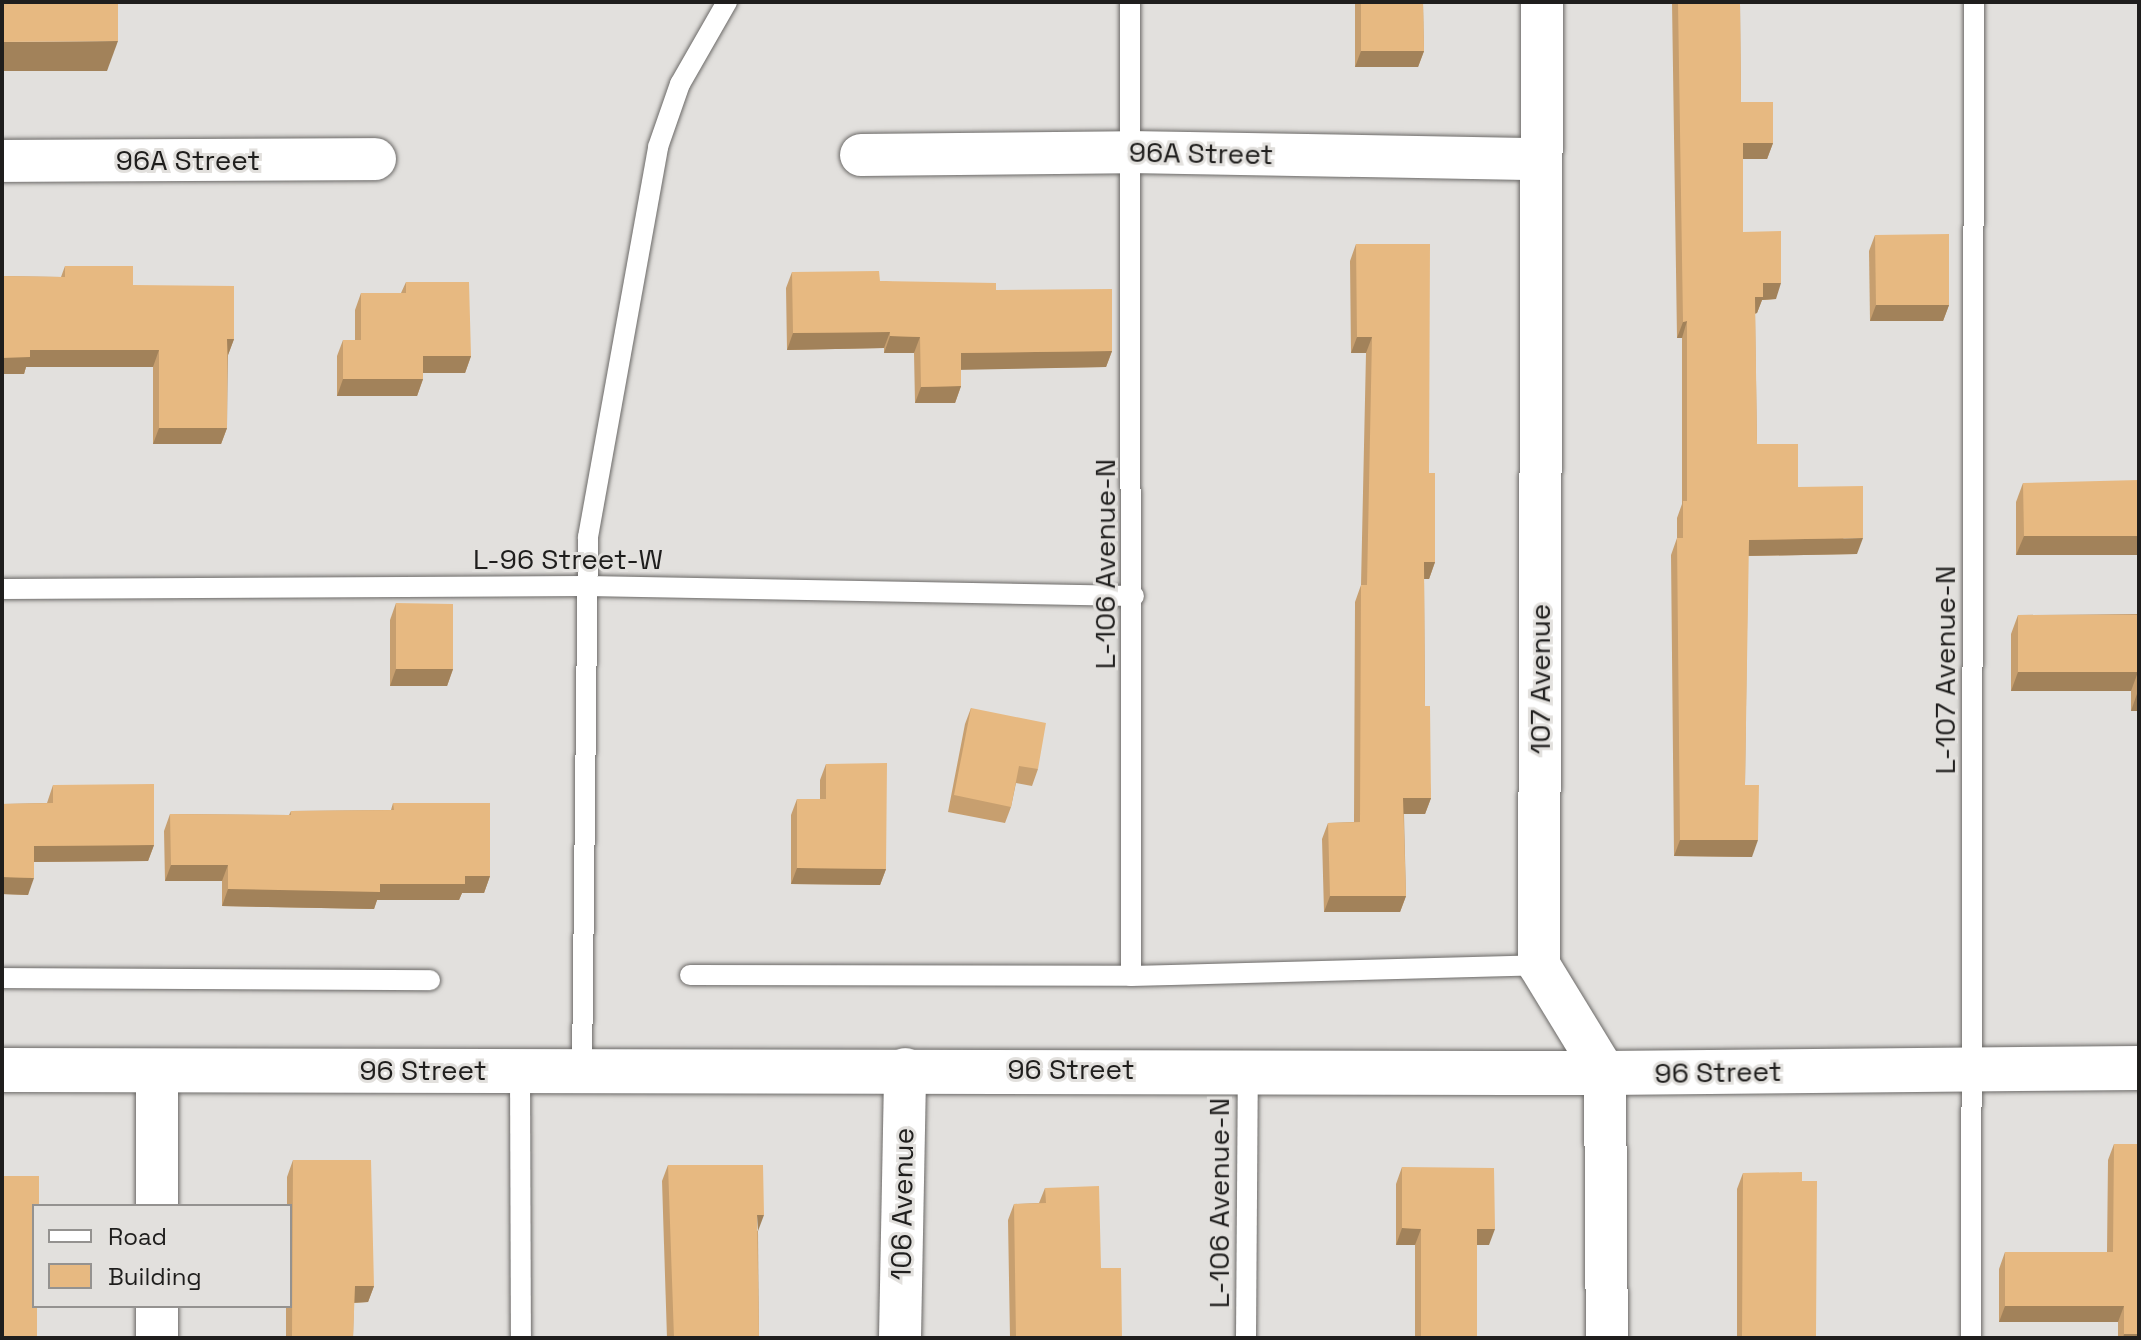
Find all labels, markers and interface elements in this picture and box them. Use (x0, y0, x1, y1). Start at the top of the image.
street label: 96A Street (1128, 135, 1274, 171)
street label: 96A Street (116, 143, 260, 177)
street label: L-106 Avenue-N (1088, 459, 1122, 669)
street label: L-96 Street-W (473, 542, 663, 576)
street label: L-107 Avenue-N (1928, 565, 1962, 775)
street label: 107 Avenue (1523, 603, 1557, 755)
street label: 96 Street (1007, 1052, 1135, 1086)
street label: 96 Street (359, 1053, 487, 1087)
street label: 96 Street (1654, 1054, 1782, 1090)
street label: L-106 Avenue-N (1202, 1098, 1236, 1308)
street label: 106 Avenue (884, 1127, 920, 1281)
legend (32, 1204, 292, 1308)
text: Road (108, 1221, 167, 1252)
text: Building (108, 1261, 202, 1292)

